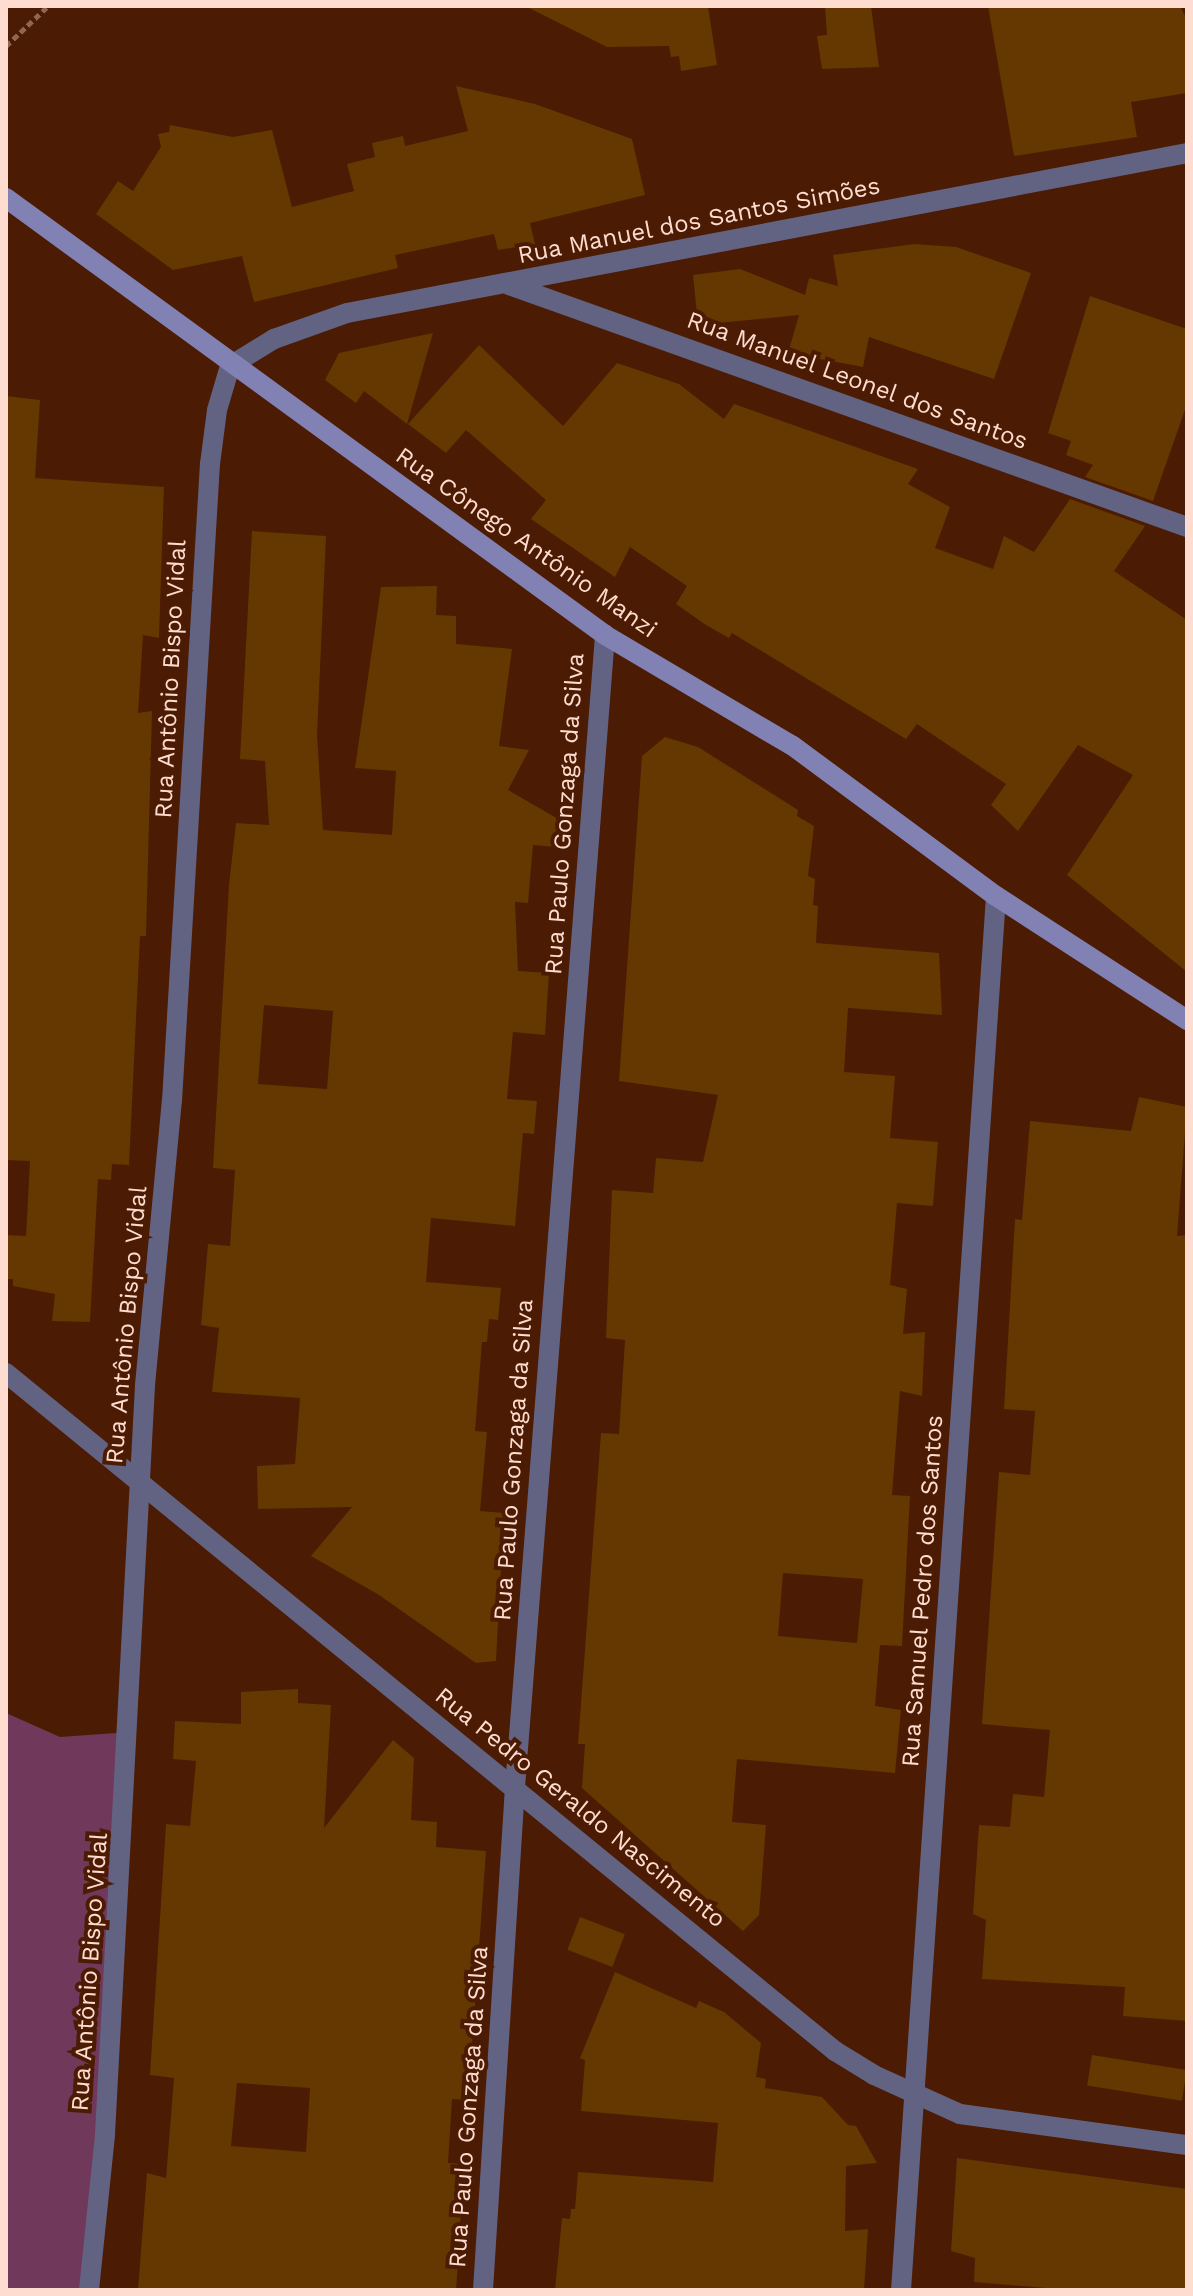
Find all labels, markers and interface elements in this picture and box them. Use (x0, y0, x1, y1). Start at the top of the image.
street label: Rua Manuel dos Santos Simões (515, 172, 883, 270)
street label: Rua Manuel Leonel dos Santos (682, 305, 1032, 457)
street label: Rua Cônego Antônio Manzi (389, 441, 663, 645)
street label: Rua Antônio Bispo Vidal (149, 538, 193, 820)
street label: Rua Paulo Gonzaga da Silva (539, 651, 591, 977)
street label: Rua Antônio Bispo Vidal (100, 1184, 154, 1466)
street label: Rua Paulo Gonzaga da Silva (488, 1297, 540, 1623)
street label: Rua Samuel Pedro dos Santos (896, 1413, 950, 1769)
street label: Rua Pedro Geraldo Nascimento (429, 1682, 731, 1934)
street label: Rua Antônio Bispo Vidal (66, 1831, 114, 2113)
street label: Rua Paulo Gonzaga da Silva (443, 1944, 495, 2270)

